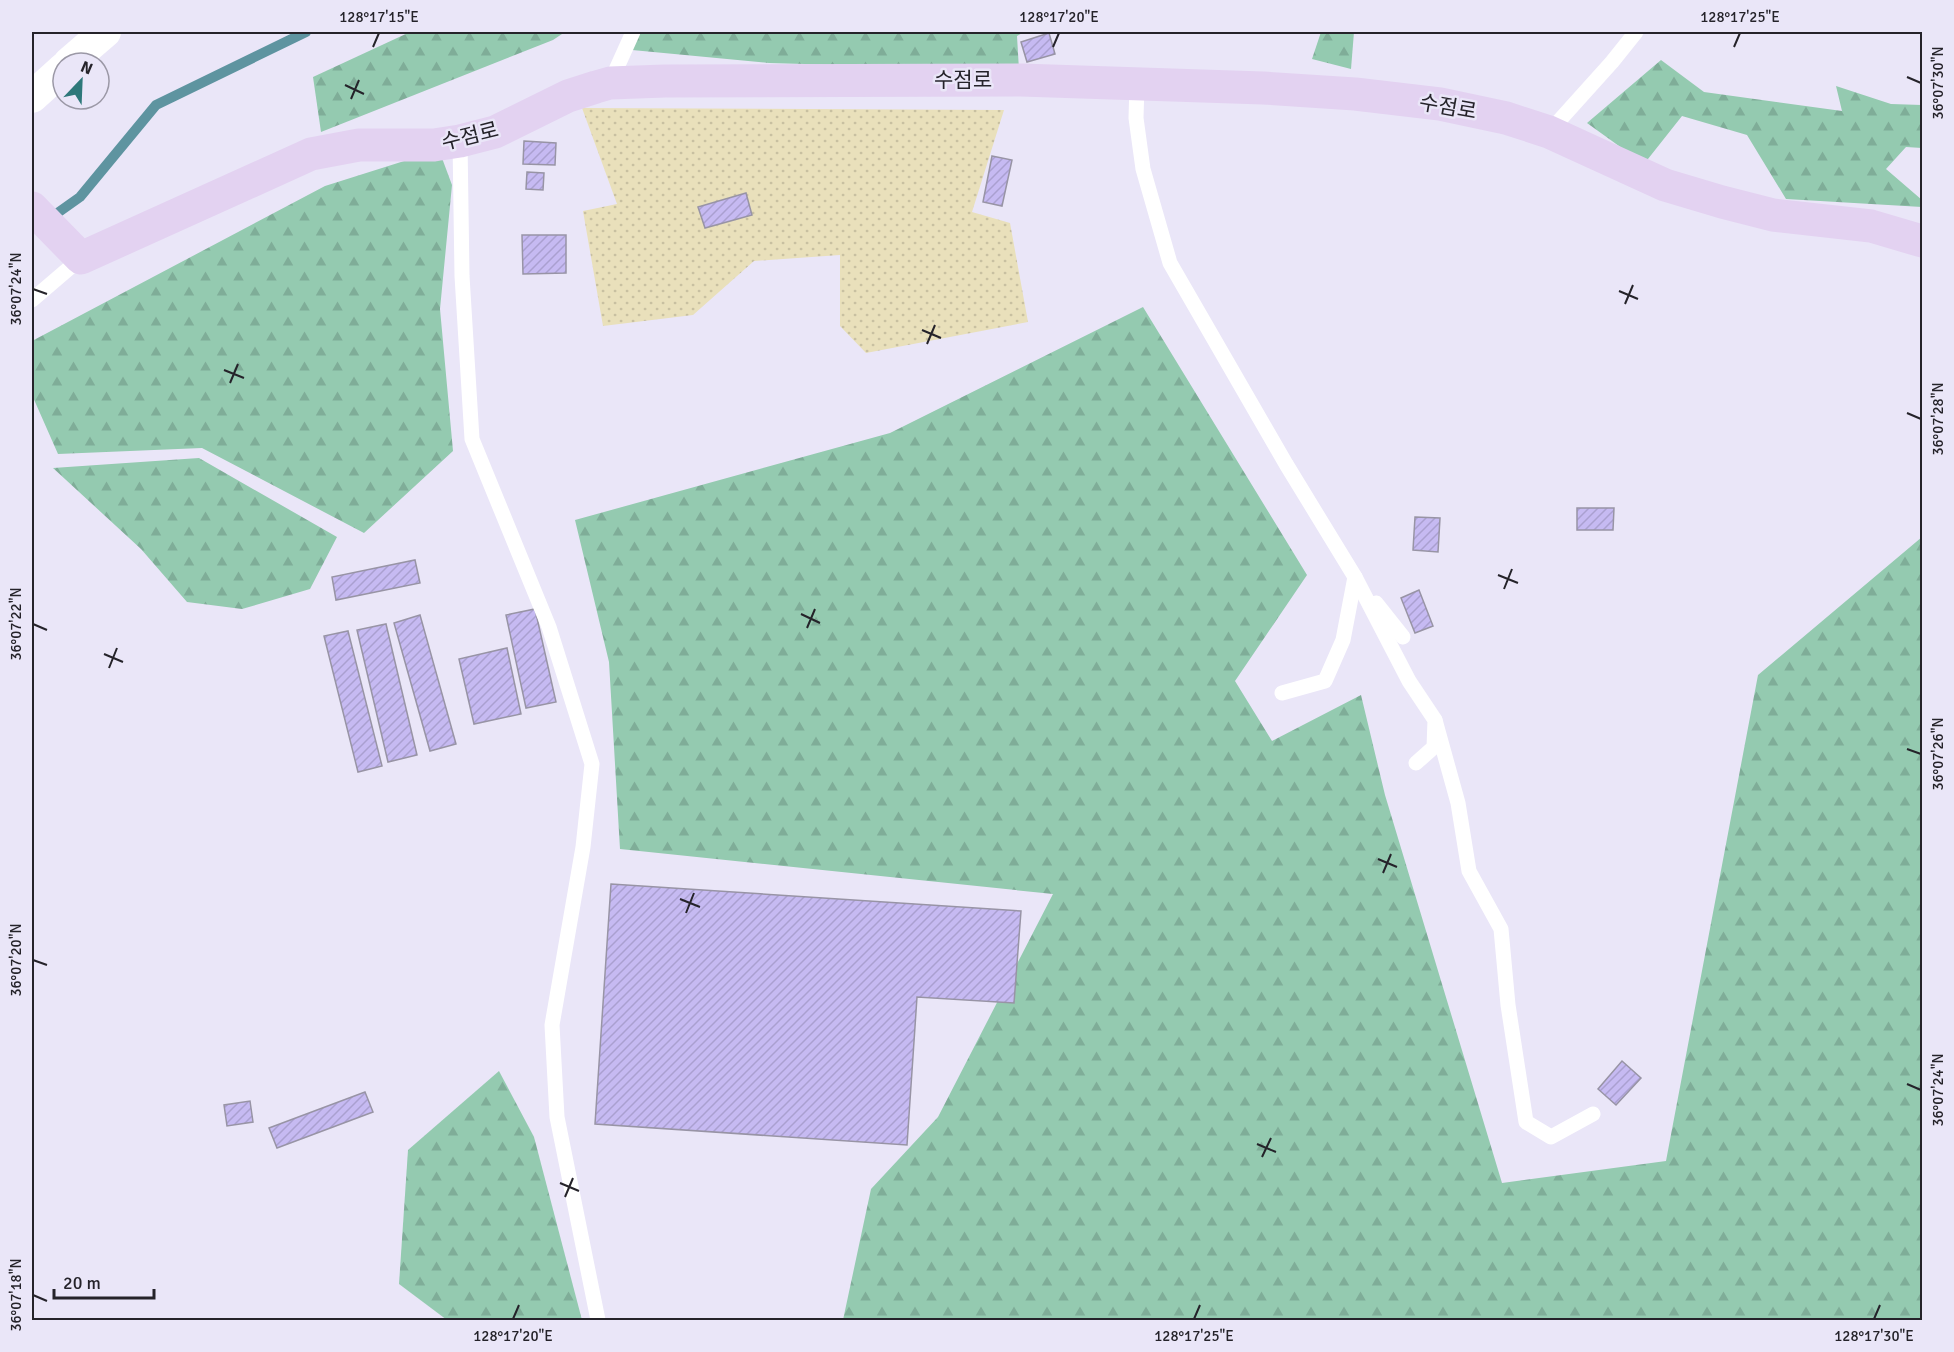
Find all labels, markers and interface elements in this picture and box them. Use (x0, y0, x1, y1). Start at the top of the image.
text: 128°17'15"E (339, 8, 419, 26)
text: 128°17'20"E (1019, 8, 1099, 26)
text: 128°17'25"E (1700, 8, 1780, 26)
text: 36°07'30"N (1929, 46, 1947, 120)
north arrow (51, 51, 111, 111)
text: N (77, 57, 96, 79)
street label: 수점로 (934, 67, 992, 93)
street label: 수점로 (1417, 89, 1479, 125)
street label: 수점로 (439, 116, 501, 156)
text: 36°07'24"N (7, 252, 25, 326)
text: 36°07'28"N (1929, 382, 1947, 456)
text: 36°07'22"N (7, 587, 25, 661)
text: 36°07'26"N (1929, 717, 1947, 791)
text: 36°07'20"N (7, 923, 25, 997)
text: 36°07'24"N (1929, 1053, 1947, 1127)
text: 36°07'18"N (7, 1258, 25, 1332)
scale bar (54, 1262, 154, 1300)
text: 20 m (63, 1272, 101, 1294)
text: 128°17'20"E (473, 1327, 553, 1345)
text: 128°17'25"E (1154, 1327, 1234, 1345)
text: 128°17'30"E (1834, 1327, 1914, 1345)

